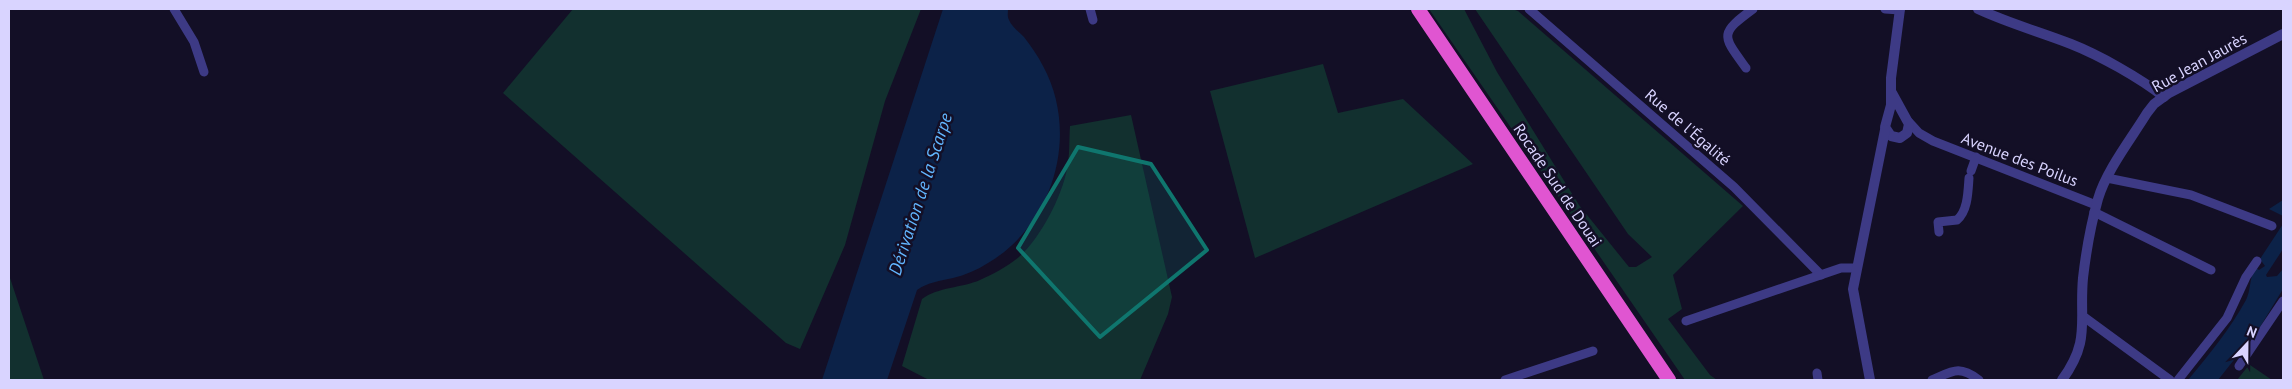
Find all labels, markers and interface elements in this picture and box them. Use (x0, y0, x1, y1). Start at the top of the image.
street label: Rue Jean Jaurès (2148, 28, 2250, 96)
street label: Rue de l'Égalité (1641, 84, 1735, 170)
water label: Dérivation de la Scarpe (883, 109, 957, 278)
street label: Rocade Sud de Douai (1509, 120, 1607, 250)
street label: Avenue des Poilus (1959, 128, 2081, 191)
north arrow (2222, 319, 2272, 369)
text: N (2244, 322, 2260, 342)

